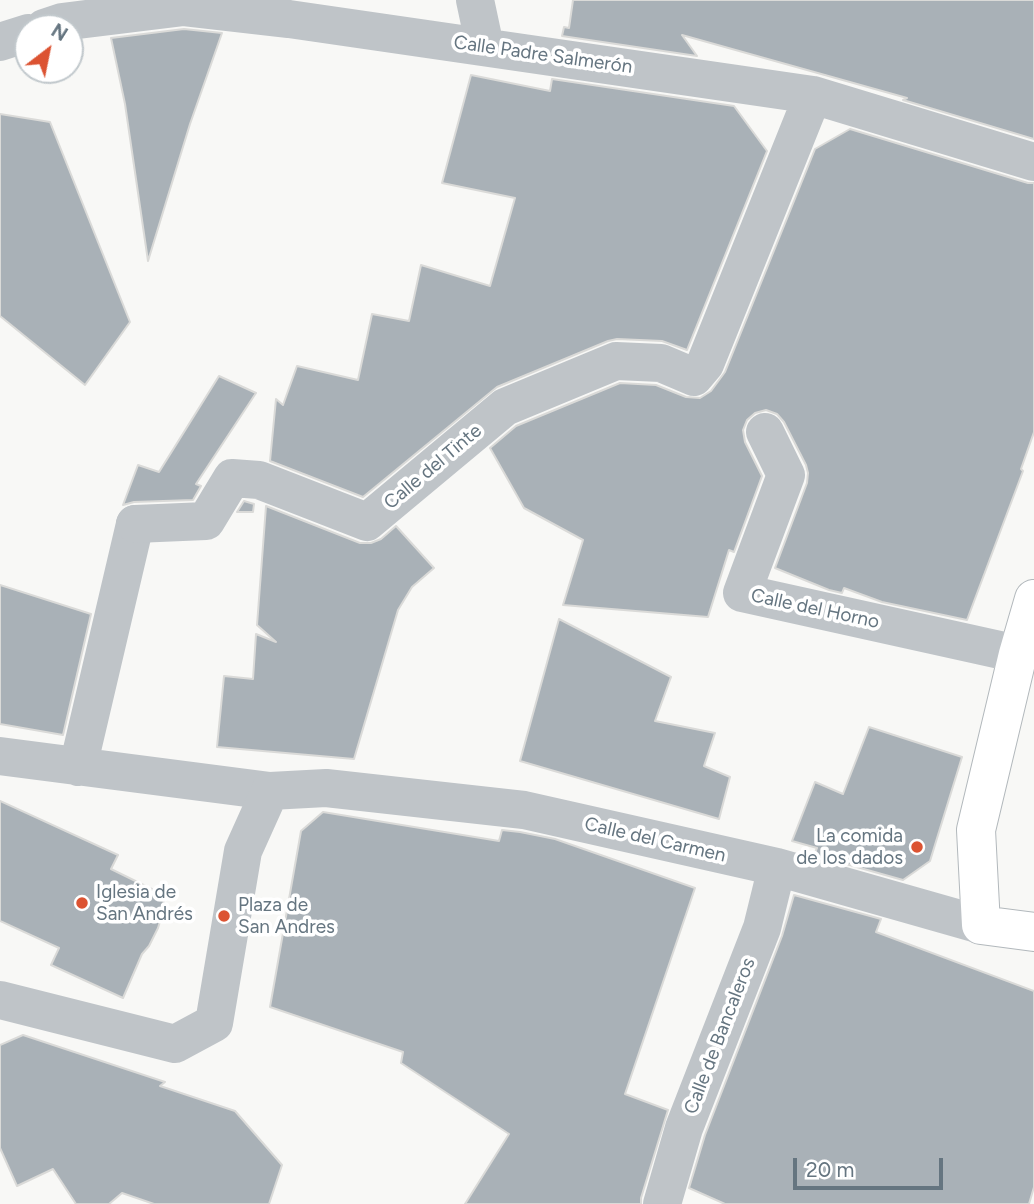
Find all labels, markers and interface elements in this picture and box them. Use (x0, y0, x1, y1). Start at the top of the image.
north arrow (14, 14, 84, 84)
text: N (47, 19, 72, 46)
street label: Calle Padre Salmerón (452, 31, 634, 79)
street label: Calle del Tinte (380, 420, 486, 514)
street label: Calle del Horno (749, 584, 881, 634)
street label: Calle del Carmen (582, 813, 728, 867)
place label: La comida de los dados (796, 825, 903, 869)
marker: La comida de los dados (909, 839, 925, 855)
place label: Iglesia de San Andrés (96, 881, 193, 925)
place label: Plaza de San Andres (238, 894, 335, 938)
marker: Iglesia de San Andrés (74, 895, 90, 911)
marker: Plaza de San Andres (216, 908, 232, 924)
street label: Calle de Bancaleros (680, 955, 760, 1117)
scale bar (796, 1144, 946, 1188)
text: 20 m (806, 1157, 854, 1182)

